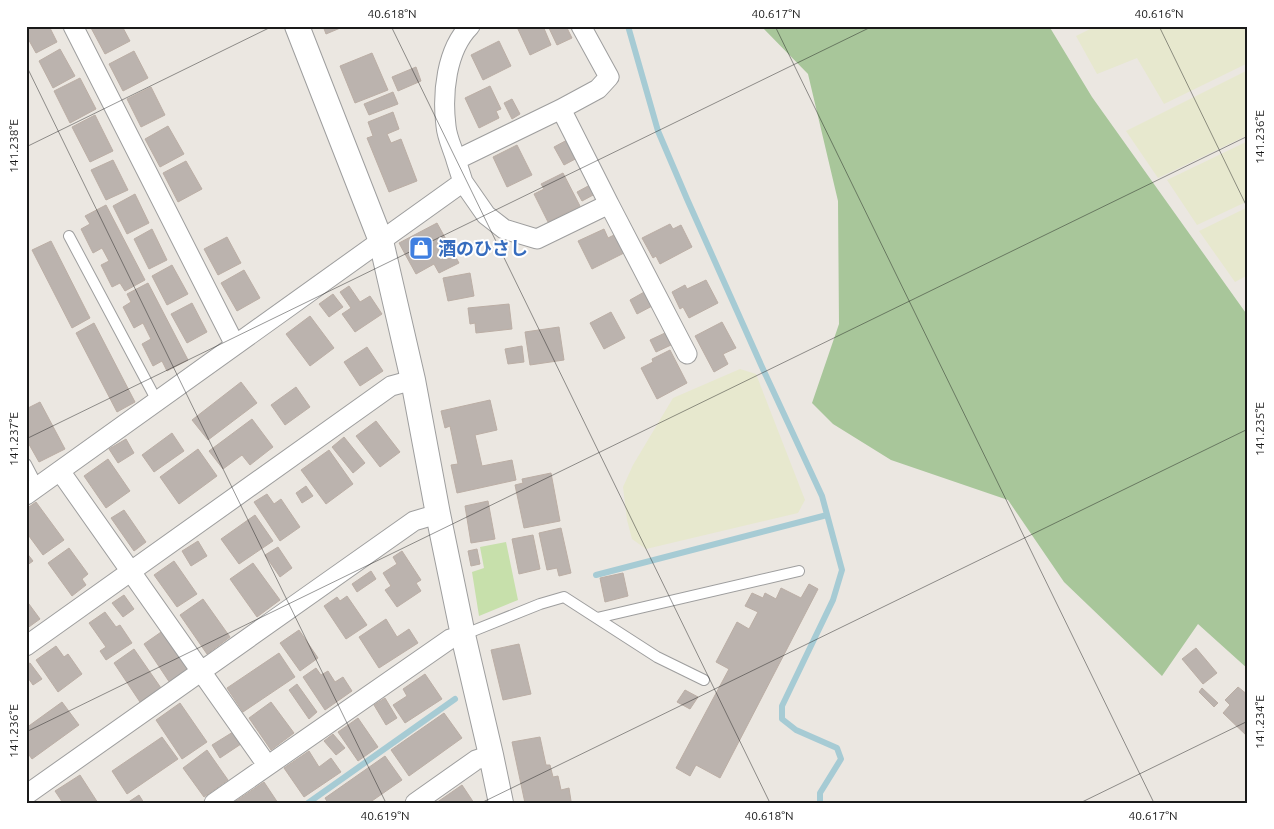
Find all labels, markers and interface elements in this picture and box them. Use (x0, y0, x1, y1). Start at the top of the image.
text: 40.618°N (367, 7, 417, 20)
text: 40.617°N (751, 7, 801, 20)
text: 40.616°N (1134, 7, 1184, 20)
text: 141.236°E (1253, 110, 1266, 164)
text: 141.238°E (7, 119, 20, 173)
shop icon: 酒のひさし (408, 235, 434, 261)
place label: 酒のひさし (438, 238, 528, 258)
text: 141.235°E (1253, 402, 1266, 456)
text: 141.237°E (7, 412, 20, 466)
text: 141.234°E (1253, 695, 1266, 749)
text: 141.236°E (7, 704, 20, 758)
text: 40.619°N (360, 809, 410, 822)
text: 40.618°N (744, 809, 794, 822)
text: 40.617°N (1128, 809, 1178, 822)

